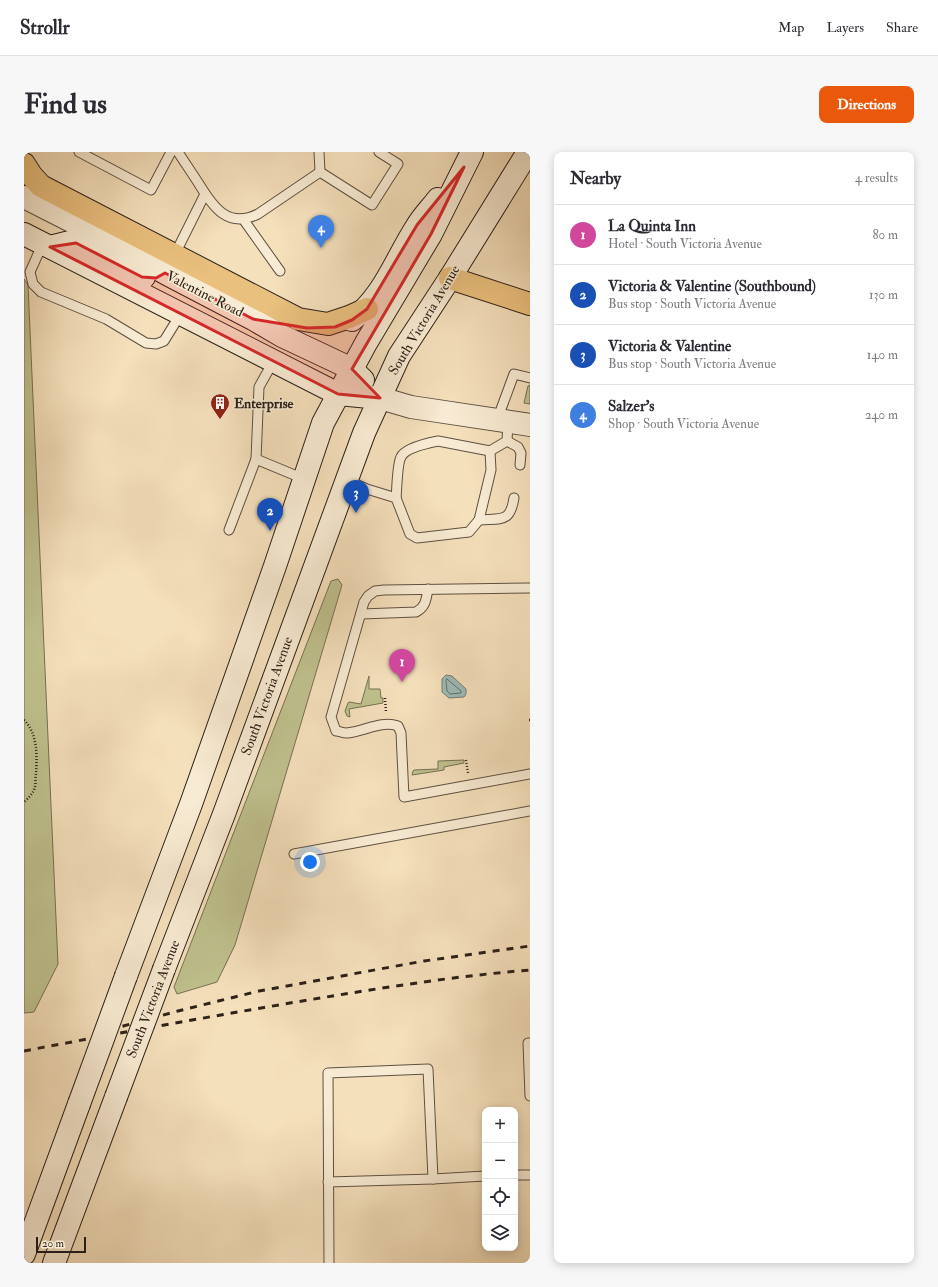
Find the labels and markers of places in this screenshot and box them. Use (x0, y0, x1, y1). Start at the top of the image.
pin: 4 (308, 215, 334, 248)
building icon: Enterprise (209, 392, 231, 420)
place label: Enterprise (234, 395, 294, 413)
pin: 3 (343, 480, 369, 513)
pin: 2 (257, 498, 283, 531)
pin: 1 (389, 649, 415, 682)

